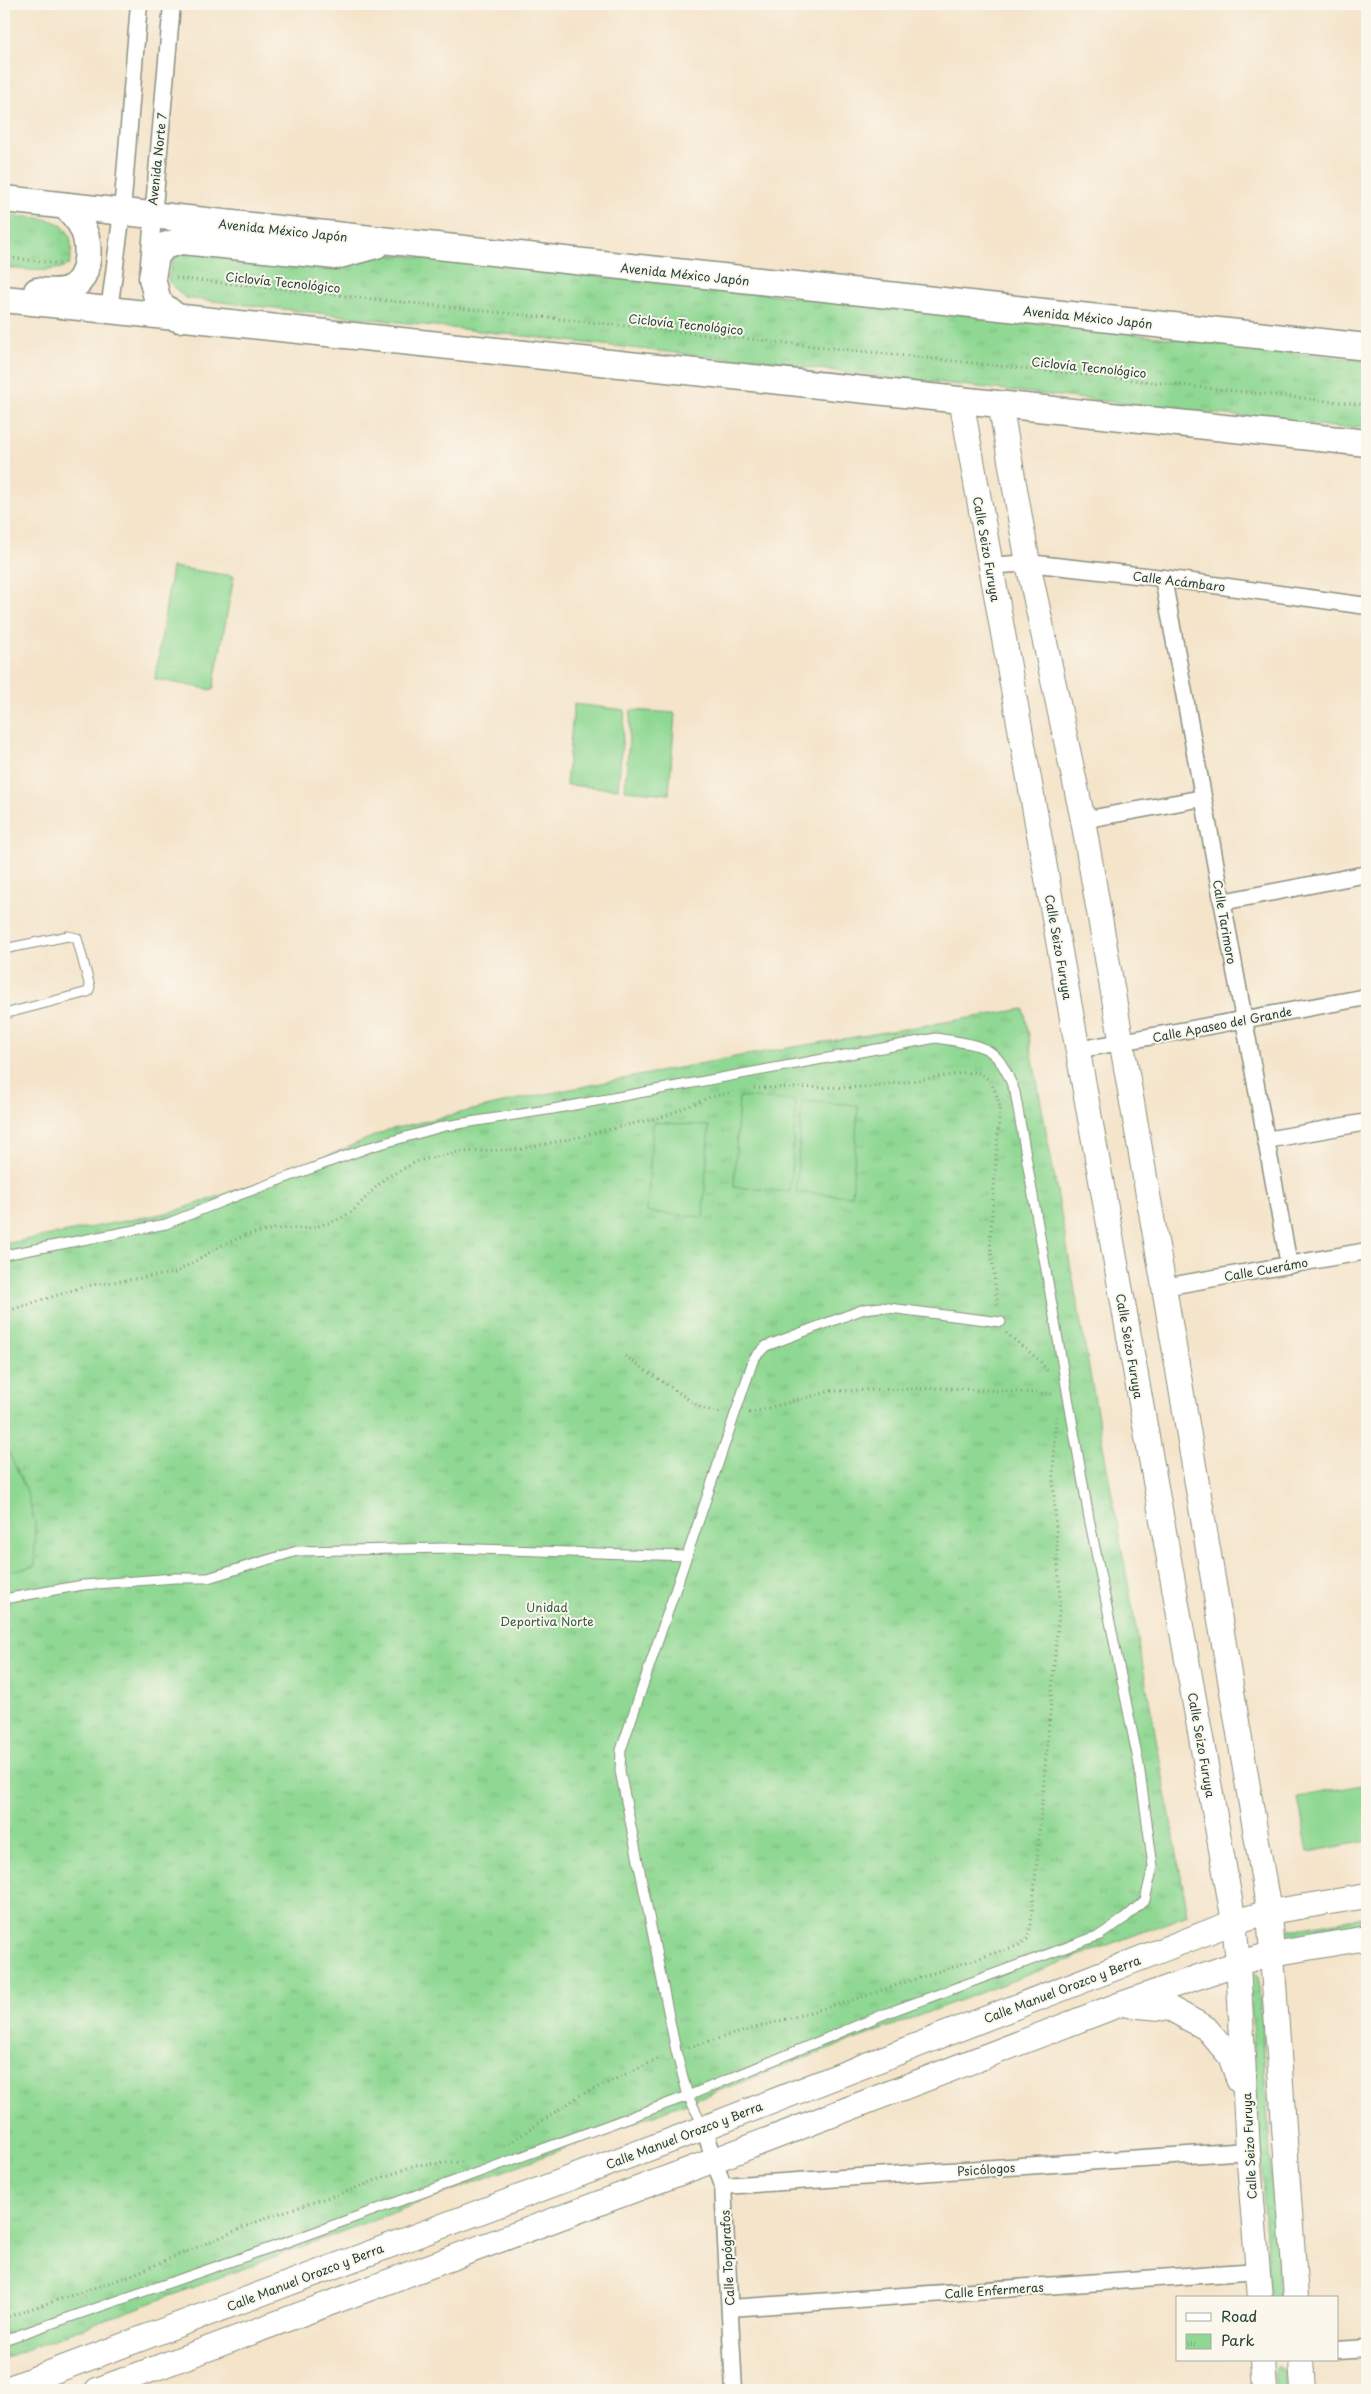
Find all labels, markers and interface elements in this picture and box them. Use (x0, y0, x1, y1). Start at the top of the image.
street label: Avenida Norte 7 (143, 112, 171, 206)
street label: Avenida México Japón (218, 214, 348, 246)
street label: Avenida México Japón (620, 258, 750, 290)
street label: Ciclovía Tecnológico (225, 267, 342, 297)
street label: Avenida México Japón (1023, 301, 1153, 333)
street label: Ciclovía Tecnológico (628, 309, 745, 339)
street label: Ciclovía Tecnológico (1031, 352, 1148, 382)
street label: Calle Seizo Furuya (969, 495, 1005, 604)
street label: Calle Acámbaro (1132, 566, 1227, 596)
street label: Calle Tarimoro (1209, 878, 1241, 966)
street label: Calle Seizo Furuya (1041, 893, 1077, 1002)
street label: Calle Apaseo del Grande (1151, 1002, 1293, 1046)
street label: Calle Cuerámo (1223, 1253, 1310, 1285)
street label: Calle Seizo Furuya (1112, 1292, 1148, 1401)
park label: Unidad Deportiva Norte (500, 1598, 594, 1630)
street label: Calle Seizo Furuya (1184, 1691, 1220, 1800)
street label: Calle Manuel Orozco y Berra (981, 1951, 1143, 2027)
street label: Calle Seizo Furuya (1237, 2092, 1261, 2200)
street label: Calle Manuel Orozco y Berra (603, 2097, 765, 2173)
street label: Psicólogos (956, 2158, 1016, 2180)
street label: Calle Topógrafos (715, 2209, 738, 2306)
street label: Calle Manuel Orozco y Berra (224, 2239, 386, 2315)
street label: Calle Enfermeras (944, 2278, 1045, 2302)
legend (1176, 2296, 1338, 2362)
text: Road (1221, 2304, 1257, 2327)
text: Park (1221, 2328, 1255, 2351)

